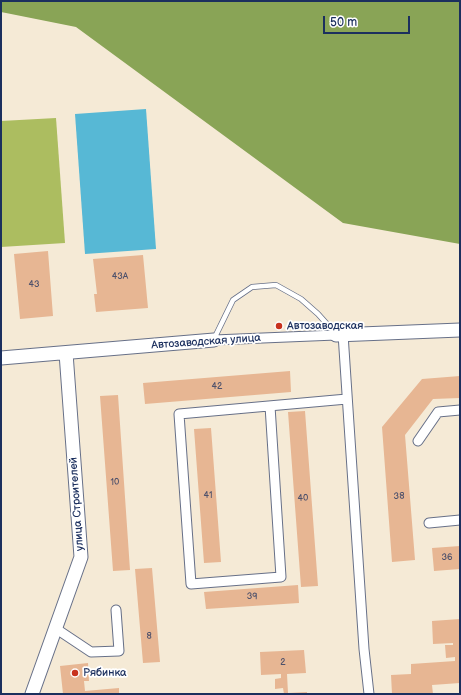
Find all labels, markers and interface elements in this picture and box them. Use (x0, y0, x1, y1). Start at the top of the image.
scale bar (325, 8, 412, 34)
text: 50 m (330, 15, 357, 30)
house number: 43А (112, 272, 128, 282)
house number: 43 (28, 280, 40, 290)
place label: Автозаводская (287, 319, 363, 333)
marker: Автозаводская (274, 321, 284, 331)
street label: Автозаводская улица (151, 332, 261, 352)
house number: 42 (212, 382, 222, 392)
street label: улица Строителей (67, 457, 87, 551)
house number: 10 (111, 478, 119, 488)
house number: 41 (204, 491, 212, 501)
house number: 38 (394, 492, 404, 502)
house number: 40 (298, 494, 308, 504)
house number: 36 (441, 553, 453, 563)
house number: 39 (247, 592, 257, 602)
house number: 8 (146, 632, 152, 642)
house number: 2 (280, 658, 286, 668)
place label: Рябинка (83, 666, 127, 680)
marker: Рябинка (70, 668, 80, 678)

